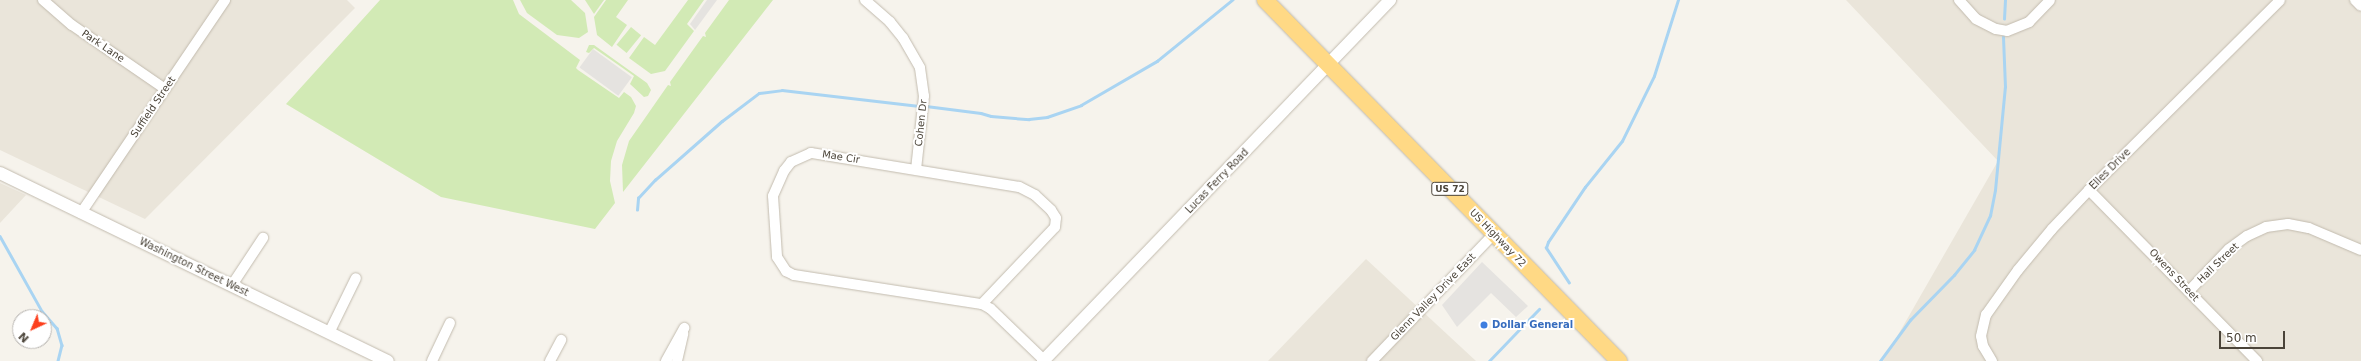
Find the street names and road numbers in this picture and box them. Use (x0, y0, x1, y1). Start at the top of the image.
street label: Park Lane (79, 27, 127, 65)
street label: Suffield Street (128, 74, 178, 140)
street label: Cohen Dr (913, 99, 929, 147)
street label: Lucas Ferry Road (1183, 146, 1251, 216)
street label: Elles Drive (2087, 146, 2133, 192)
street label: Mae Cir (821, 148, 861, 166)
road number: US 72 (1431, 182, 1469, 196)
street label: US Highway 72 (1467, 207, 1529, 269)
street label: Washington Street West (137, 235, 251, 299)
street label: Hall Street (2195, 240, 2241, 286)
street label: Owens Street (2147, 246, 2201, 304)
street label: Glenn Valley Drive East (1388, 251, 1478, 343)

